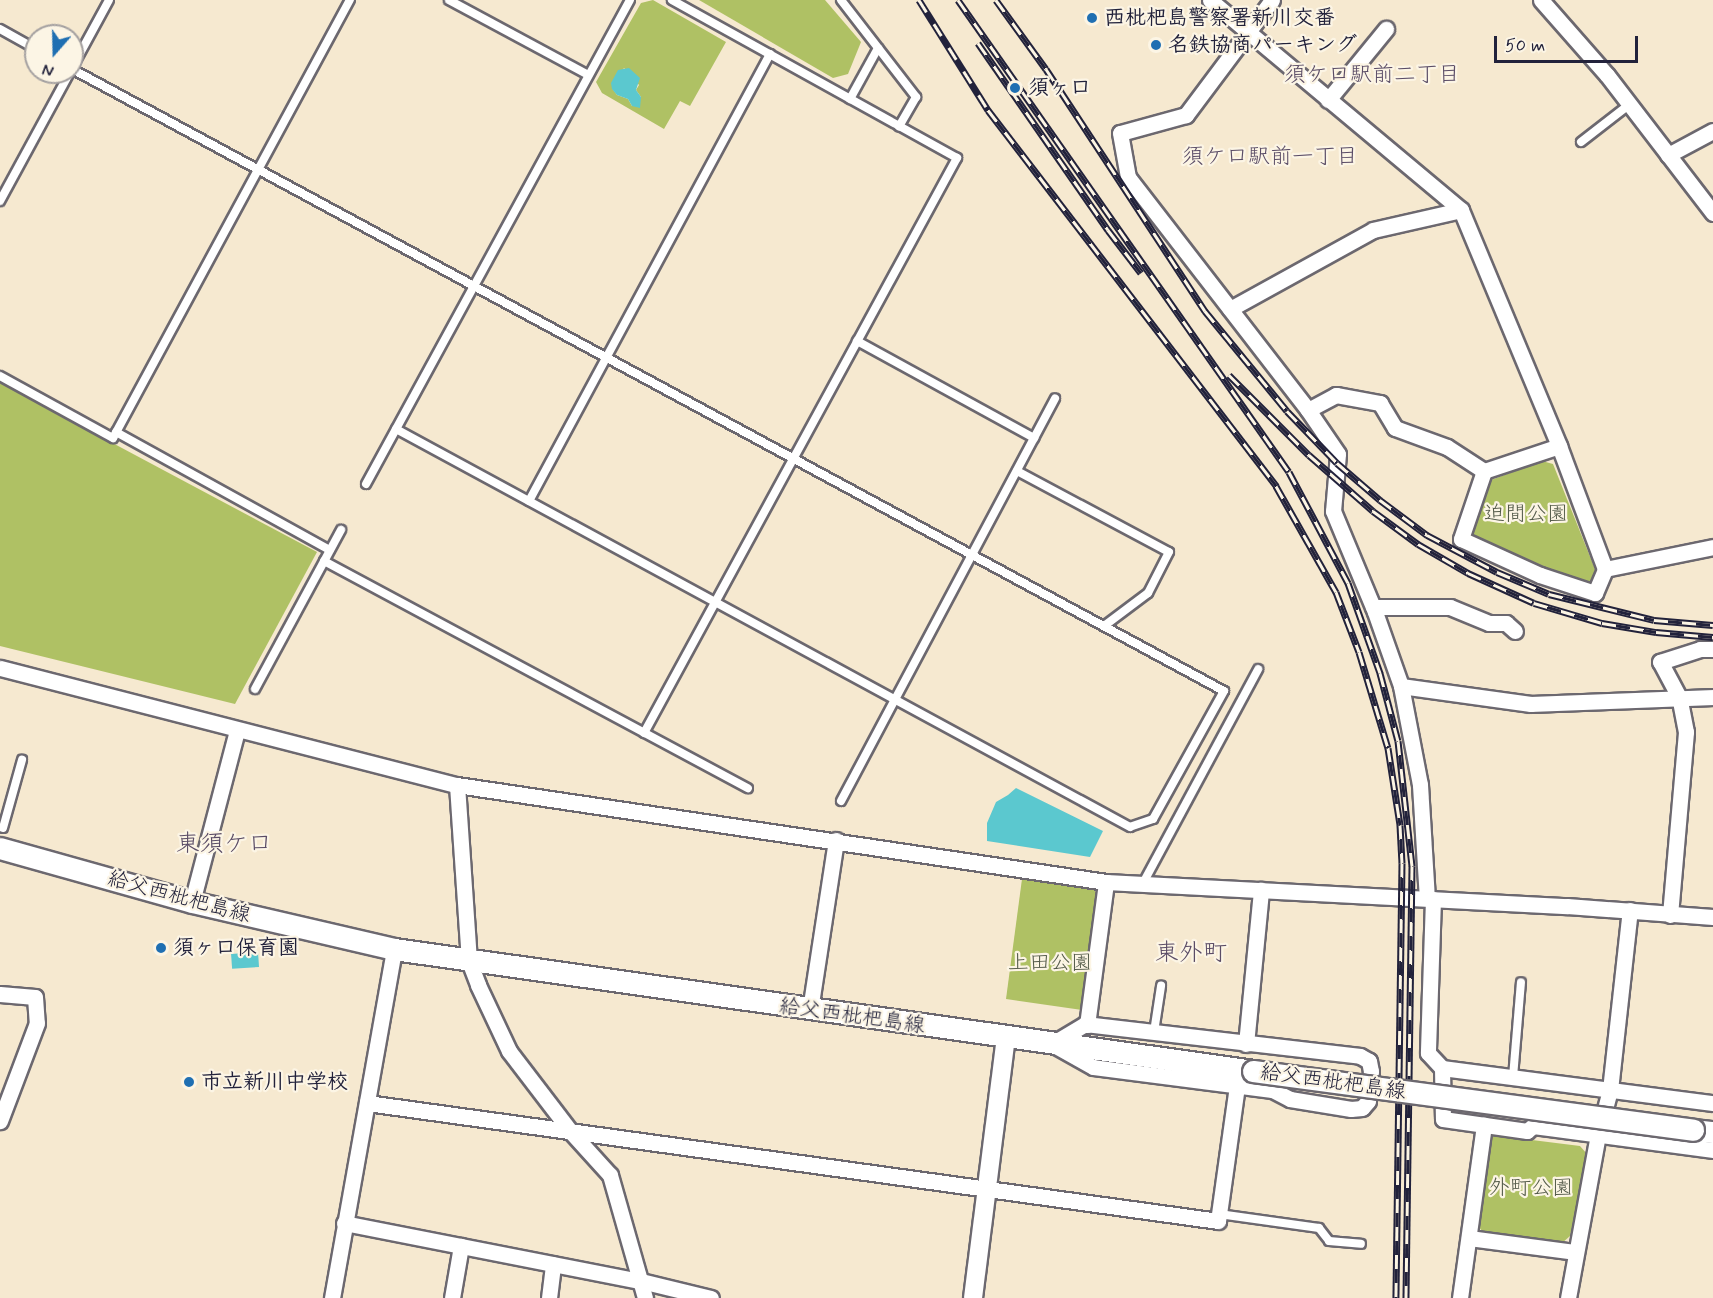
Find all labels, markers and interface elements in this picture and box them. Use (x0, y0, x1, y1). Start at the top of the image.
place label: 西枇杷島警察署新川交番 (1104, 5, 1335, 31)
marker: 西枇杷島警察署新川交番 (1085, 11, 1099, 25)
north arrow (24, 24, 84, 84)
scale bar (1497, 24, 1641, 62)
place label: 名鉄協商パーキング (1168, 32, 1357, 58)
text: 50 m (1505, 34, 1545, 58)
marker: 名鉄協商パーキング (1149, 38, 1163, 52)
text: N (40, 58, 57, 81)
district label: 須ケ口駅前二丁目 (1284, 63, 1460, 89)
place label: 須ヶ口 (1028, 75, 1091, 101)
marker: 須ヶ口 (1006, 79, 1024, 97)
district label: 須ケ口駅前一丁目 (1182, 145, 1358, 171)
park label: 迫間公園 (1484, 501, 1568, 527)
district label: 東須ケ口 (176, 831, 272, 859)
street label: 給父西枇杷島線 (105, 866, 253, 928)
place label: 須ヶ口保育園 (173, 935, 299, 961)
district label: 東外町 (1155, 940, 1227, 968)
marker: 須ヶ口保育園 (154, 941, 168, 955)
park label: 上田公園 (1008, 950, 1092, 976)
street label: 給父西枇杷島線 (777, 993, 927, 1039)
street label: 給父西枇杷島線 (1258, 1059, 1408, 1105)
place label: 市立新川中学校 (201, 1069, 348, 1095)
marker: 市立新川中学校 (182, 1075, 196, 1089)
park label: 外町公園 (1489, 1175, 1573, 1201)

